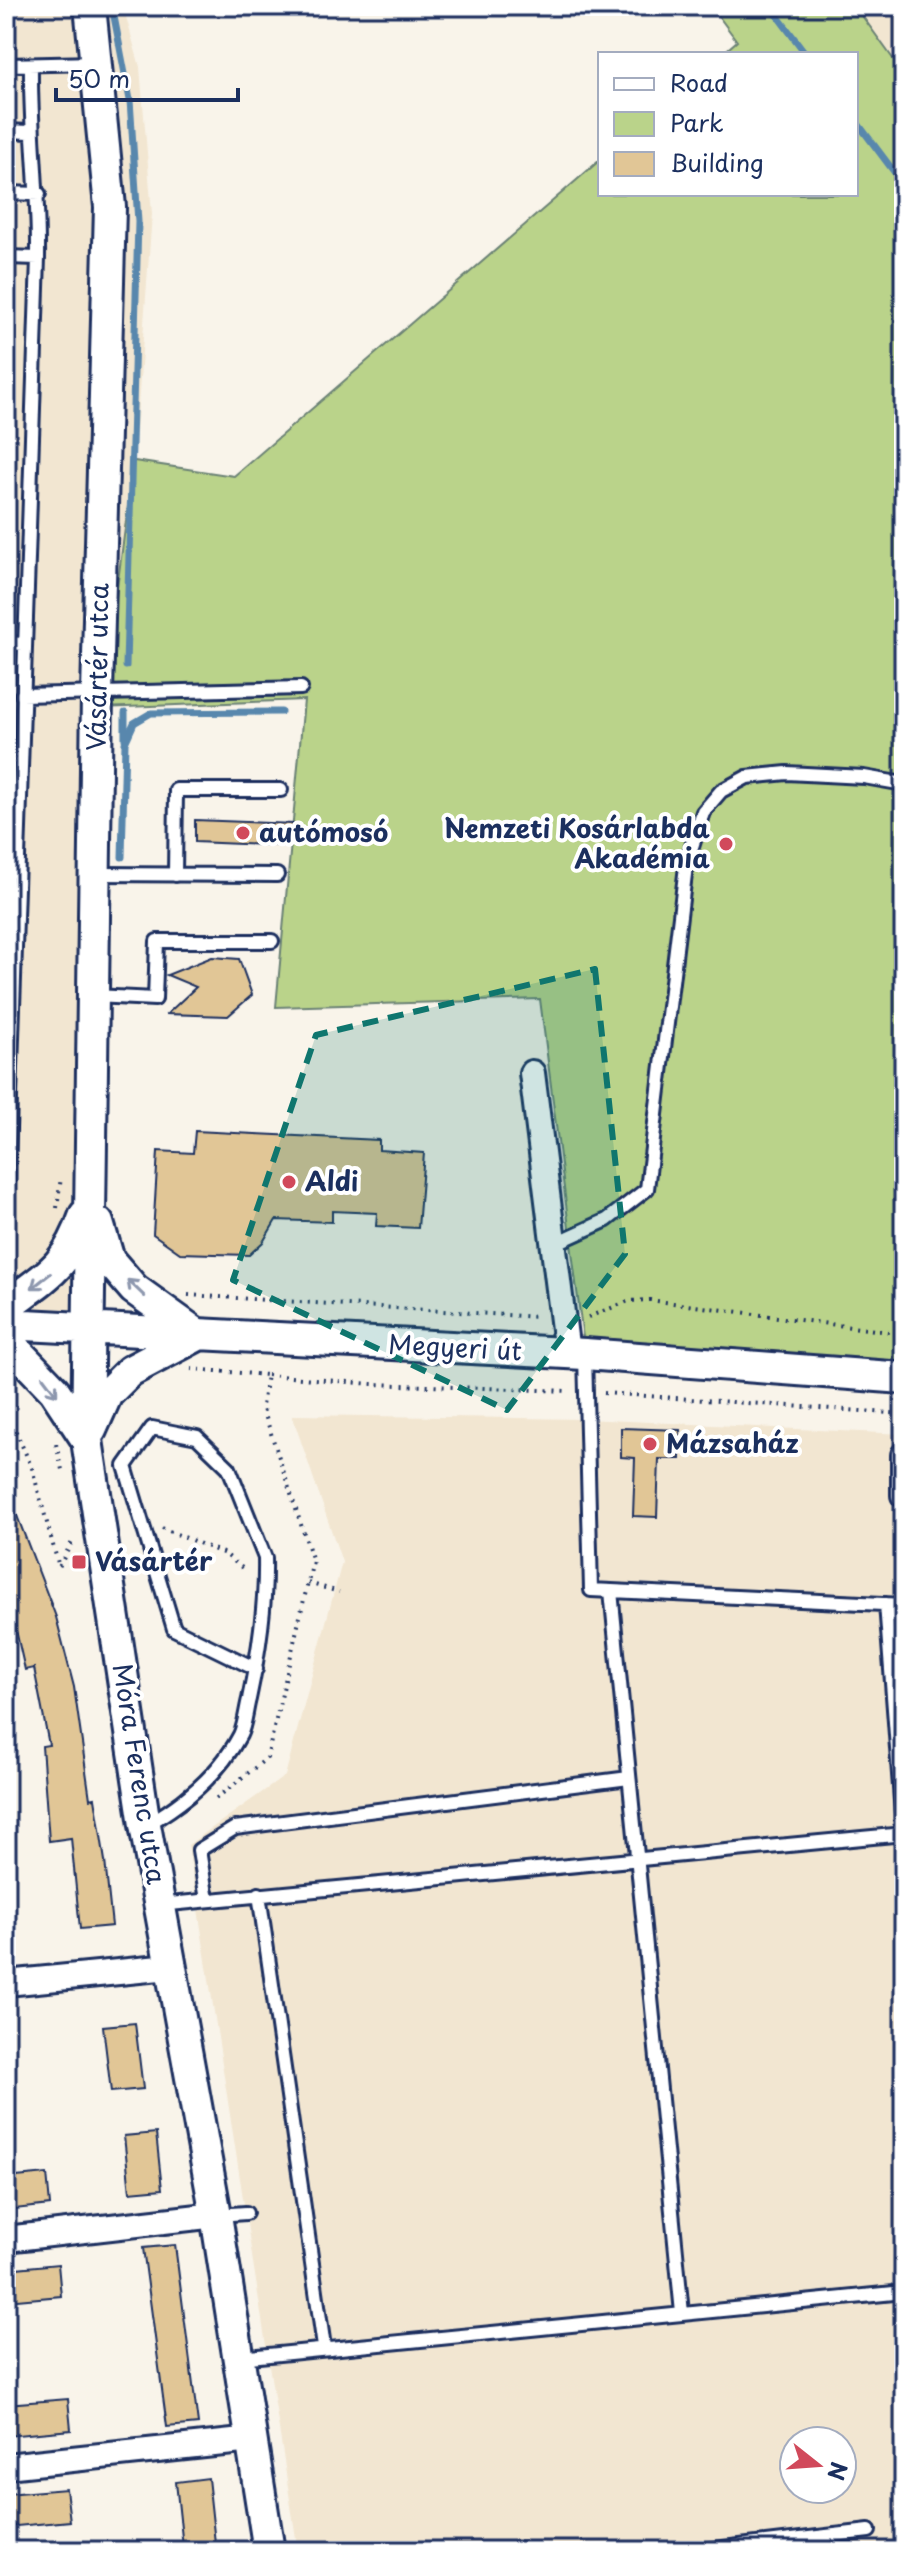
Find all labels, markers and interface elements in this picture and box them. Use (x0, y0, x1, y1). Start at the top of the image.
scale bar (56, 52, 238, 102)
legend (598, 52, 858, 196)
text: 50 m (68, 60, 130, 96)
text: Road (670, 64, 728, 100)
text: Park (670, 104, 724, 140)
text: Building (670, 144, 764, 180)
street label: Vásártér utca (76, 582, 117, 751)
place label: Nemzeti Kosárlabda Akadémia (444, 808, 710, 877)
place label: autómosó (259, 812, 388, 851)
marker: autómosó (234, 824, 252, 842)
marker: Nemzeti Kosárlabda Akadémia (717, 835, 735, 853)
place label: Aldi (305, 1161, 358, 1200)
marker: Aldi (280, 1173, 298, 1191)
one-way arrow (31, 1272, 52, 1289)
one-way arrow (126, 1280, 146, 1298)
street label: Megyeri út (387, 1324, 523, 1369)
one-way arrow (42, 1375, 59, 1397)
place label: Mázsaház (666, 1423, 798, 1462)
marker: Mázsaház (641, 1435, 659, 1453)
place label: Vásártér (95, 1541, 213, 1580)
marker: Vásártér (70, 1553, 88, 1571)
street label: Móra Ferenc utca (104, 1661, 177, 1888)
north arrow (778, 2425, 858, 2505)
text: N (820, 2458, 857, 2484)

